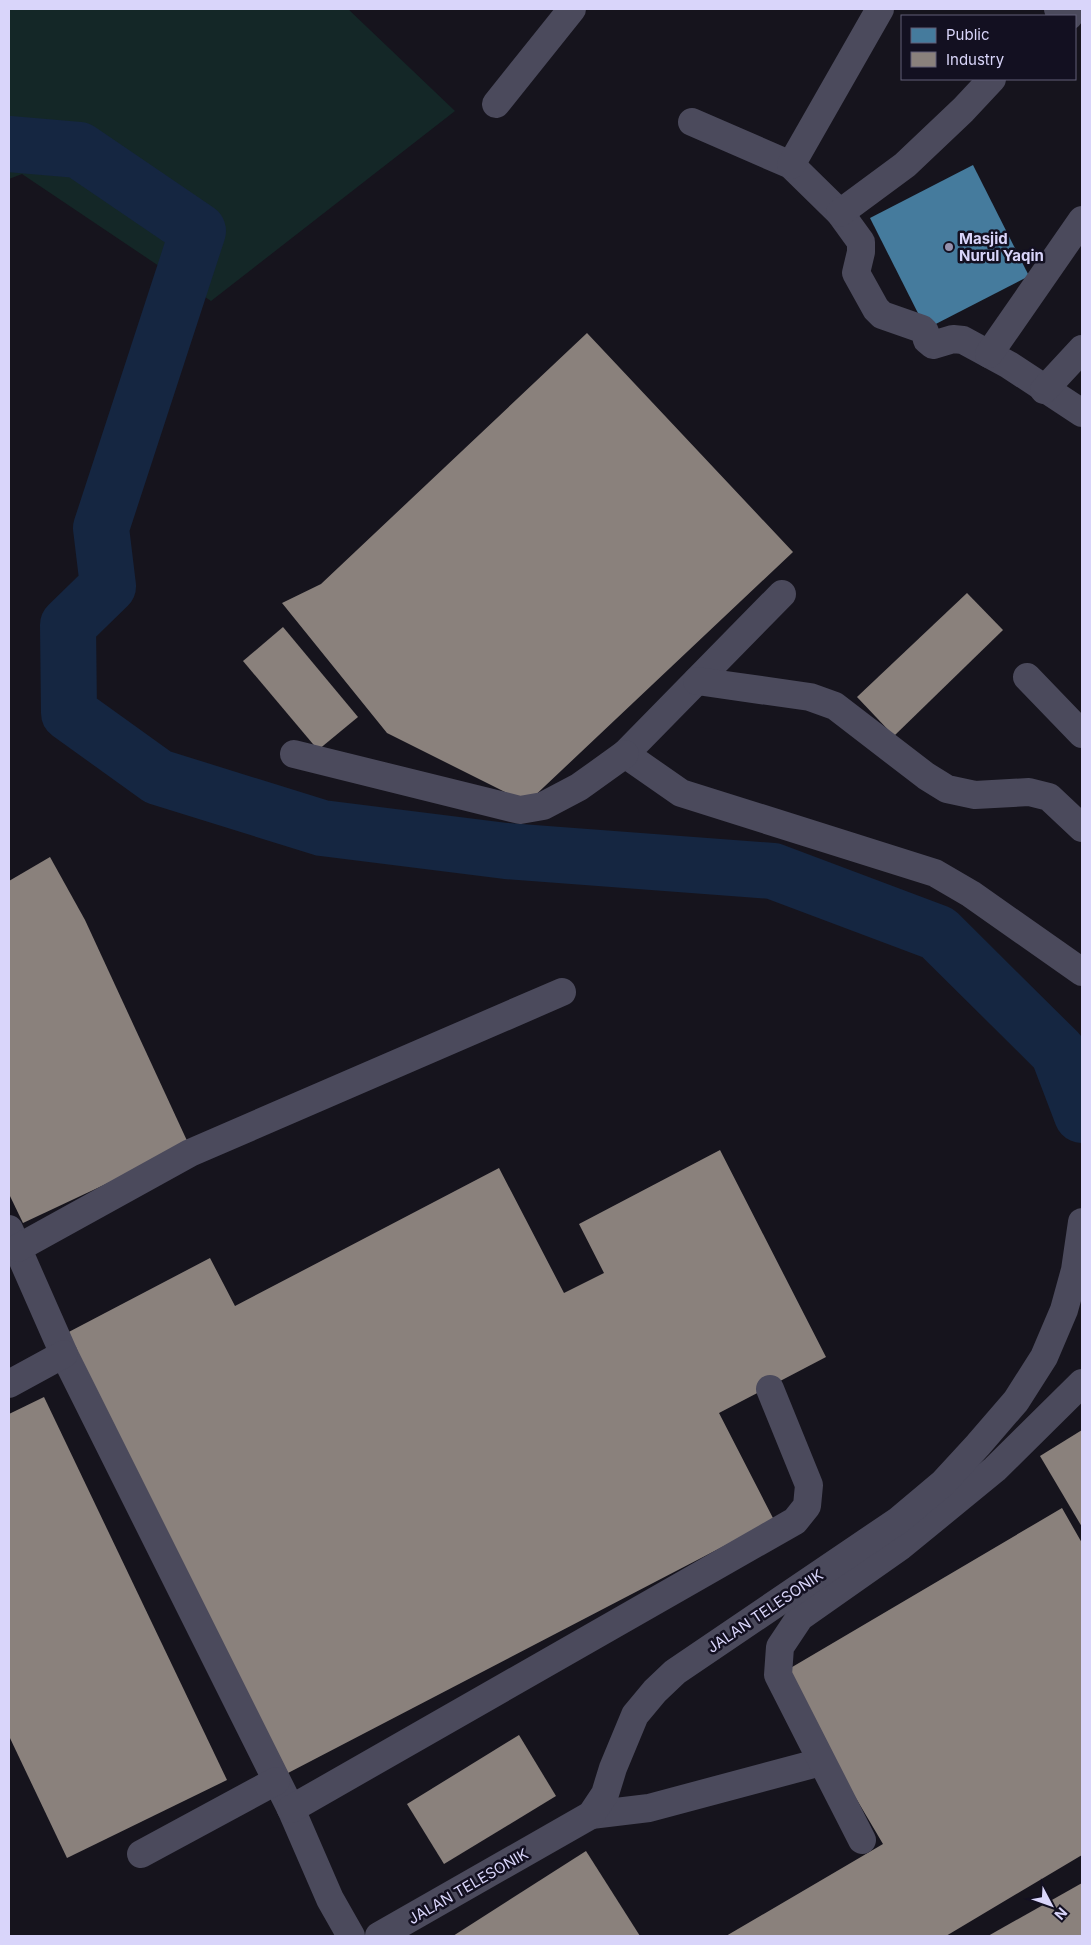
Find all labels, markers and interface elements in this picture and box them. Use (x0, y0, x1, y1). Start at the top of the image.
legend (901, 15, 1076, 80)
text: Public (946, 25, 989, 44)
text: Industry (946, 50, 1005, 69)
place label: Masjid Nurul Yaqin (959, 229, 1044, 265)
marker: Masjid Nurul Yaqin (943, 241, 955, 253)
street label: JALAN TELESONIK (703, 1565, 827, 1657)
street label: JALAN TELESONIK (405, 1844, 531, 1928)
north arrow (1026, 1880, 1076, 1930)
text: N (1051, 1904, 1071, 1923)

